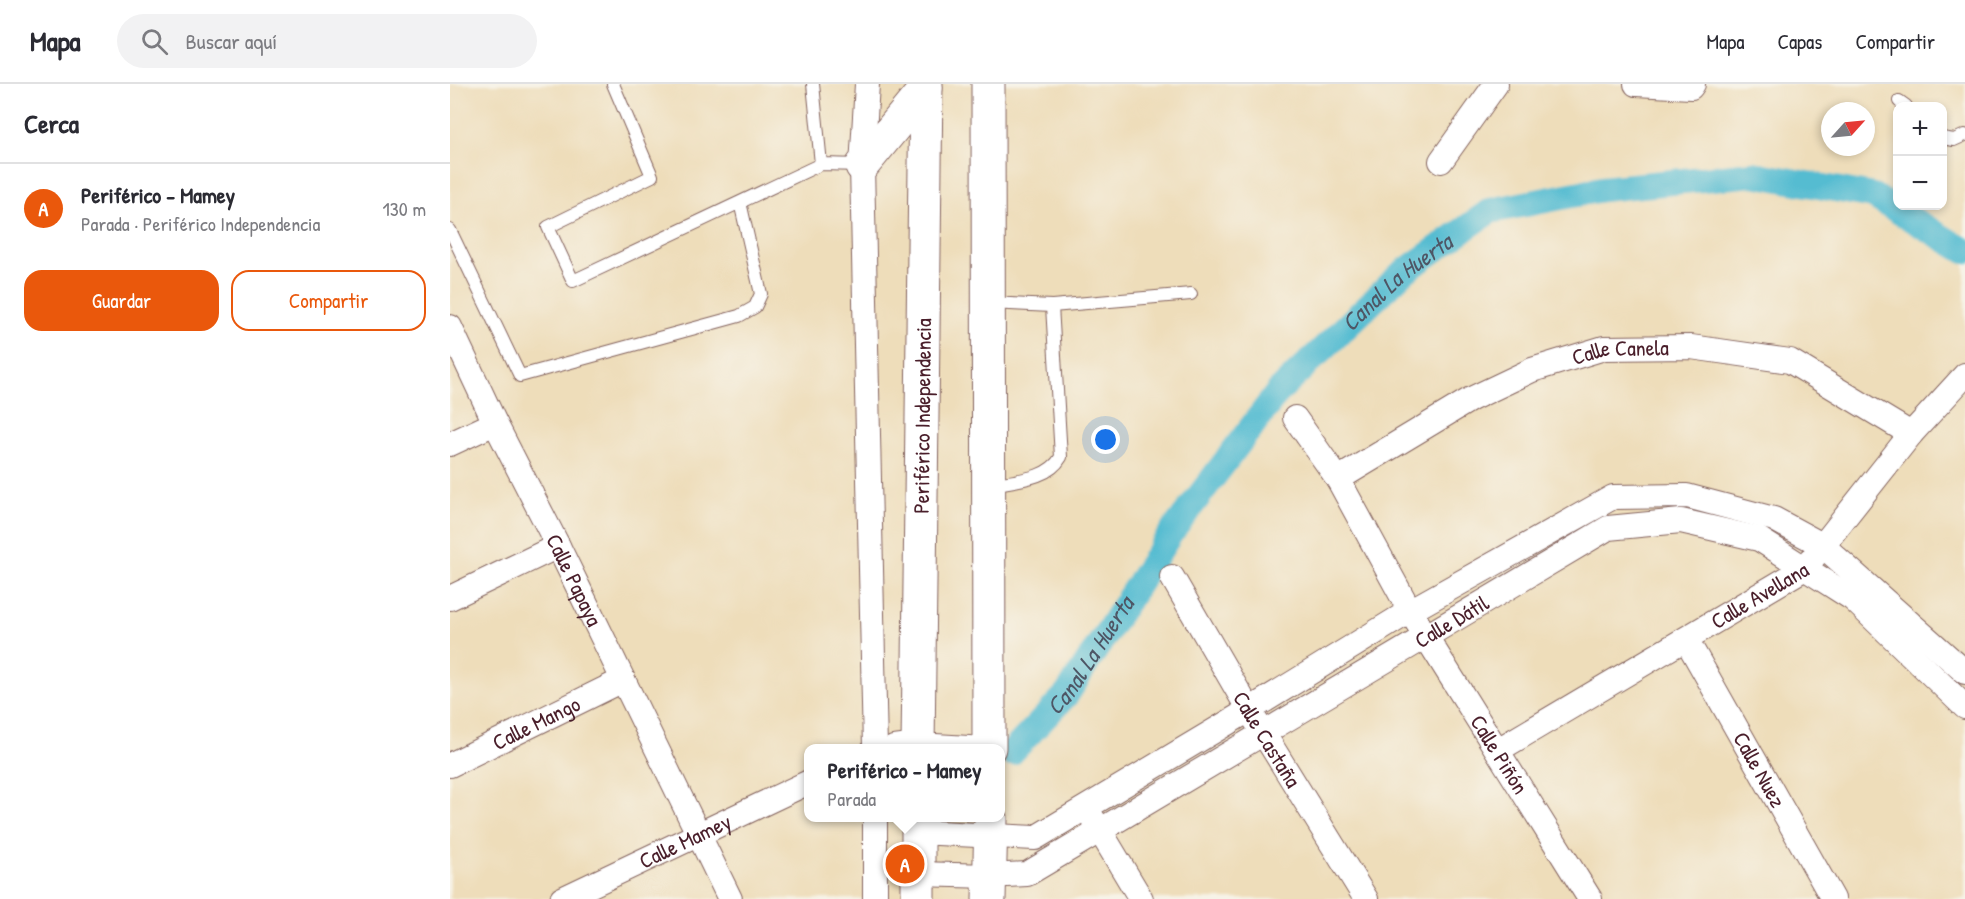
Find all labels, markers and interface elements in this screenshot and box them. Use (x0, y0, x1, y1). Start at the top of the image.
search box (117, 14, 537, 68)
text: Mapa (30, 22, 81, 60)
icon: search (138, 25, 171, 58)
text: Buscar aquí (186, 26, 277, 56)
text: Mapa (1706, 27, 1744, 56)
text: Capas (1777, 27, 1822, 56)
text: Compartir (1855, 27, 1935, 56)
north arrow (1821, 102, 1875, 156)
map controls (1893, 102, 1947, 210)
button: + (1893, 102, 1947, 156)
text: Cerca (24, 106, 79, 141)
button: − (1893, 156, 1947, 210)
text: Periférico - Mamey (81, 180, 235, 210)
text: A (39, 195, 48, 222)
text: 130 m (383, 195, 426, 222)
text: Parada · Periférico Independencia (81, 210, 320, 237)
water label: Canal La Huerta (1334, 224, 1460, 338)
button: Guardar (24, 270, 219, 331)
button: Compartir (231, 270, 426, 331)
street label: Periférico Independencia (906, 318, 938, 514)
street label: Calle Canela (1568, 332, 1669, 372)
your location (1091, 425, 1120, 454)
street label: Calle Papaya (539, 529, 610, 631)
street label: Calle Avellana (1705, 554, 1814, 636)
street label: Calle Dátil (1409, 587, 1494, 655)
water label: Canal La Huerta (1039, 588, 1142, 721)
street label: Calle Castaña (1226, 685, 1308, 793)
street label: Calle Mango (487, 688, 585, 757)
street label: Calle Piñón (1463, 709, 1536, 800)
street label: Calle Nuez (1726, 726, 1793, 813)
popup (804, 744, 1005, 822)
text: Periférico - Mamey (828, 755, 981, 785)
text: Parada (828, 785, 876, 812)
street label: Calle Mamey (634, 806, 736, 875)
pin: A (886, 842, 924, 886)

